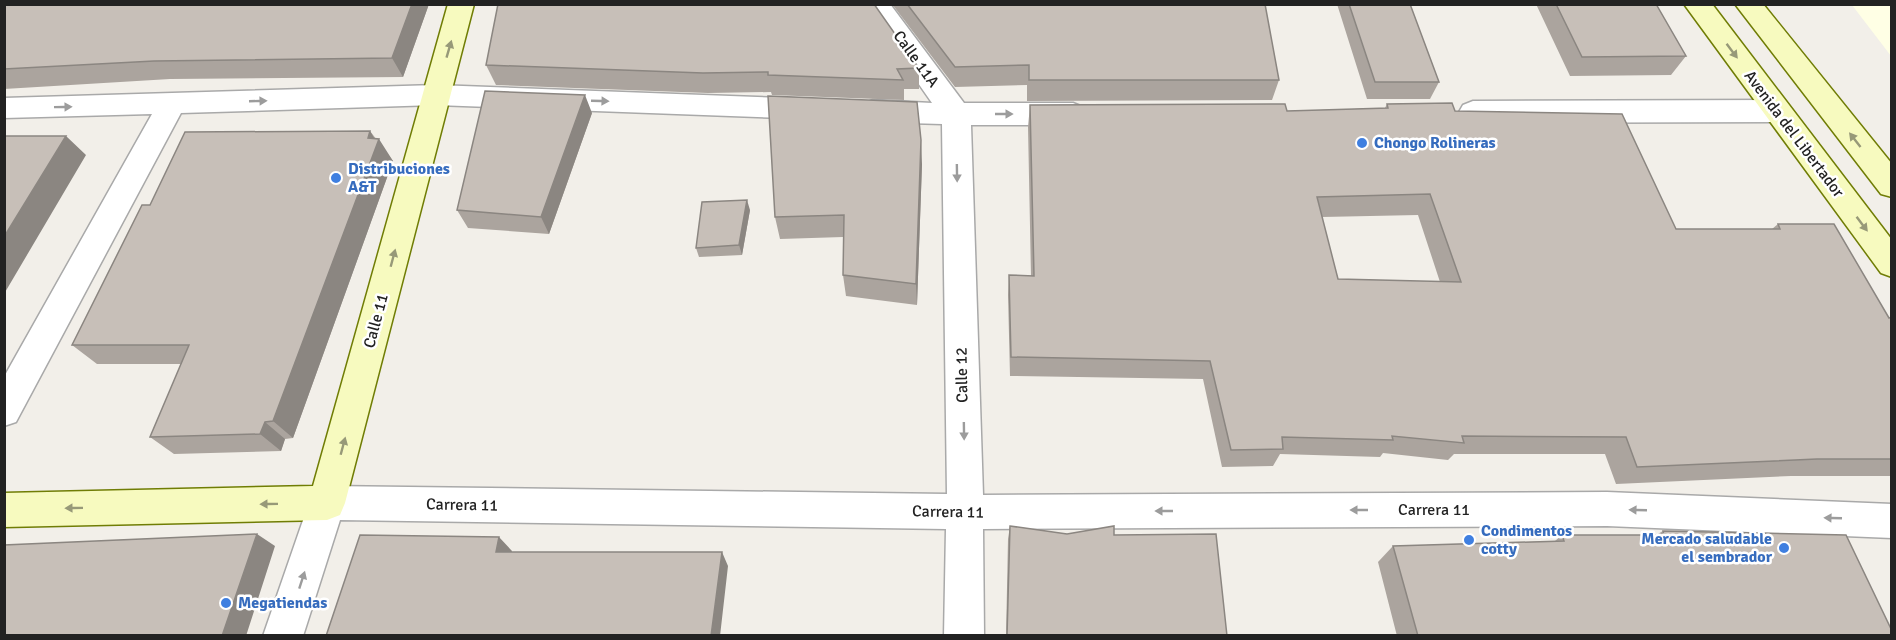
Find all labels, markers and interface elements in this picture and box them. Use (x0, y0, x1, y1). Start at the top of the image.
street label: Calle 11A (889, 27, 943, 91)
one-way arrow (445, 40, 454, 58)
one-way arrow (1725, 44, 1737, 59)
street label: Avenida del Libertador (1740, 67, 1848, 202)
one-way arrow (248, 97, 267, 106)
one-way arrow (590, 97, 609, 106)
one-way arrow (53, 102, 72, 112)
one-way arrow (995, 109, 1014, 119)
place label: Chongo Rolineras (1374, 133, 1496, 153)
one-way arrow (1850, 133, 1862, 148)
marker: Chongo Rolineras (1355, 136, 1369, 150)
place label: Distribuciones A&T (348, 159, 450, 197)
one-way arrow (953, 163, 962, 182)
marker: Distribuciones A&T (329, 171, 343, 185)
one-way arrow (1855, 216, 1868, 232)
one-way arrow (388, 249, 398, 267)
street label: Calle 11 (359, 292, 393, 350)
street label: Calle 12 (952, 347, 972, 403)
one-way arrow (959, 421, 968, 440)
one-way arrow (338, 437, 348, 455)
street label: Carrera 11 (426, 494, 498, 516)
one-way arrow (259, 499, 278, 509)
street label: Carrera 11 (1398, 500, 1470, 520)
street label: Carrera 11 (912, 501, 984, 523)
one-way arrow (65, 504, 84, 513)
one-way arrow (1350, 505, 1369, 515)
one-way arrow (1155, 506, 1174, 516)
one-way arrow (1629, 506, 1648, 515)
one-way arrow (1824, 514, 1843, 523)
place label: Condimentos cotty (1481, 521, 1572, 559)
place label: Mercado saludable el sembrador (1641, 529, 1773, 567)
marker: Condimentos cotty (1462, 533, 1476, 547)
marker: Mercado saludable el sembrador (1777, 541, 1791, 555)
one-way arrow (297, 571, 307, 589)
place label: Megatiendas (238, 593, 327, 613)
marker: Megatiendas (219, 596, 233, 610)

